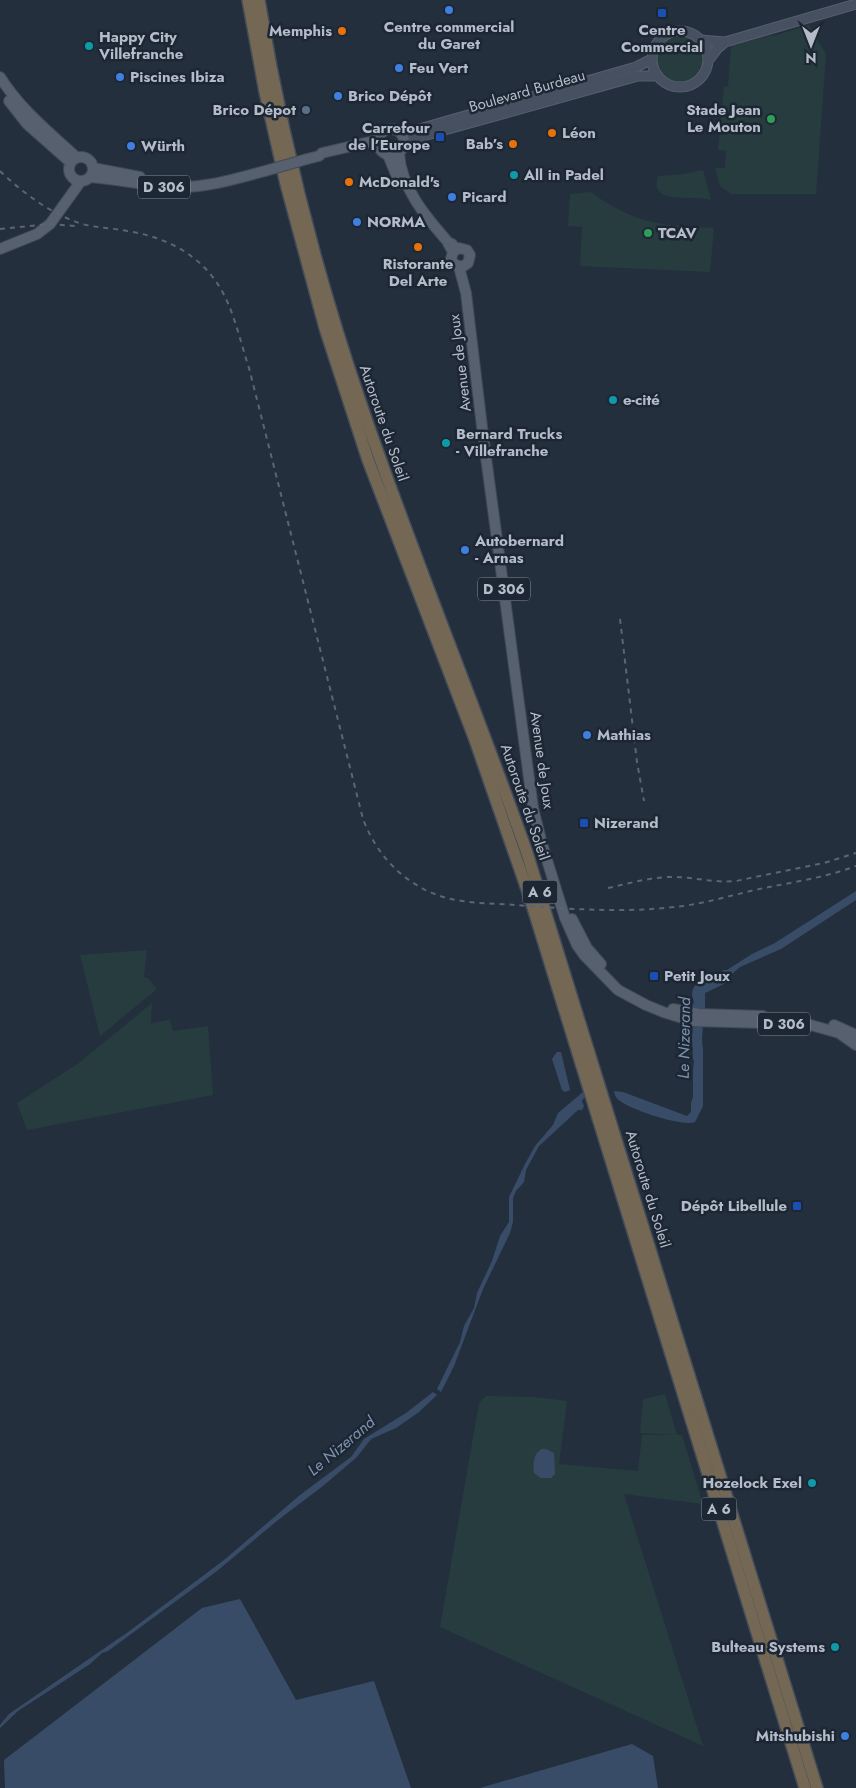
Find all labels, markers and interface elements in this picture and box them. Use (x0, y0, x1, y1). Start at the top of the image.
marker: Centre commercial du Garet (443, 4, 455, 16)
marker: Centre Commercial (656, 7, 668, 19)
place label: Centre commercial du Garet (384, 16, 514, 55)
place label: Centre Commercial (621, 19, 703, 58)
place label: Memphis (269, 20, 332, 42)
north arrow (786, 20, 836, 70)
marker: Memphis (336, 25, 348, 37)
place label: Happy City Villefranche (98, 26, 184, 65)
marker: Happy City Villefranche (83, 40, 95, 52)
text: N (805, 48, 817, 68)
place label: Feu Vert (409, 57, 468, 79)
marker: Feu Vert (393, 62, 405, 74)
street label: Boulevard Burdeau (466, 64, 588, 118)
place label: Piscines Ibiza (130, 66, 225, 88)
marker: Piscines Ibiza (114, 71, 126, 83)
place label: Brico Dépôt (348, 85, 432, 107)
marker: Brico Dépôt (332, 90, 344, 102)
place label: Brico Dépot (213, 99, 296, 121)
place label: Stade Jean Le Mouton (686, 99, 761, 138)
marker: Brico Dépot (300, 104, 312, 116)
marker: Stade Jean Le Mouton (765, 113, 777, 125)
place label: Carrefour de l’Europe (348, 117, 431, 156)
place label: Léon (562, 122, 596, 144)
marker: Léon (546, 127, 558, 139)
marker: Carrefour de l’Europe (434, 131, 446, 143)
place label: Bab’s (466, 133, 503, 155)
place label: Würth (141, 135, 185, 157)
marker: Bab’s (507, 138, 519, 150)
marker: Würth (125, 140, 137, 152)
place label: All in Padel (523, 164, 604, 186)
marker: All in Padel (508, 169, 520, 181)
place label: McDonald's (359, 171, 440, 193)
road number: D 306 (138, 176, 190, 198)
marker: McDonald's (343, 176, 355, 188)
place label: Picard (462, 186, 506, 208)
marker: Picard (446, 191, 458, 203)
place label: NORMA (367, 211, 426, 233)
marker: NORMA (351, 216, 363, 228)
place label: TCAV (658, 222, 697, 244)
marker: TCAV (642, 227, 654, 239)
marker: Ristorante Del Arte (412, 241, 424, 253)
place label: Ristorante Del Arte (383, 253, 454, 292)
street label: Avenue de Joux (443, 312, 477, 413)
street label: Autoroute du Soleil (354, 362, 414, 484)
place label: e-cité (623, 389, 660, 411)
marker: e-cité (607, 394, 619, 406)
place label: Bernard Trucks - Villefranche (456, 423, 562, 462)
marker: Bernard Trucks - Villefranche (440, 437, 452, 449)
place label: Autobernard - Arnas (474, 530, 564, 569)
marker: Autobernard - Arnas (459, 544, 471, 556)
road number: D 306 (478, 578, 530, 600)
street label: Avenue de Joux (524, 710, 560, 811)
place label: Mathias (597, 724, 651, 746)
marker: Mathias (581, 729, 593, 741)
street label: Autoroute du Soleil (495, 741, 555, 863)
place label: Nizerand (594, 812, 658, 834)
marker: Nizerand (578, 817, 590, 829)
road number: A 6 (522, 880, 558, 904)
place label: Petit Joux (664, 965, 730, 987)
marker: Petit Joux (648, 970, 660, 982)
water label: Le Nizerand (672, 996, 696, 1079)
road number: D 306 (758, 1012, 810, 1036)
street label: Autoroute du Soleil (620, 1127, 676, 1251)
place label: Dépôt Libellule (681, 1195, 787, 1217)
marker: Dépôt Libellule (791, 1200, 803, 1212)
water label: Le Nizerand (302, 1410, 381, 1481)
place label: Hozelock Exel (702, 1472, 802, 1494)
marker: Hozelock Exel (806, 1477, 818, 1489)
road number: A 6 (702, 1498, 736, 1520)
place label: Bulteau Systems (711, 1636, 825, 1658)
marker: Bulteau Systems (829, 1641, 841, 1653)
place label: Mitshubishi (756, 1725, 835, 1747)
marker: Mitshubishi (839, 1730, 851, 1742)

